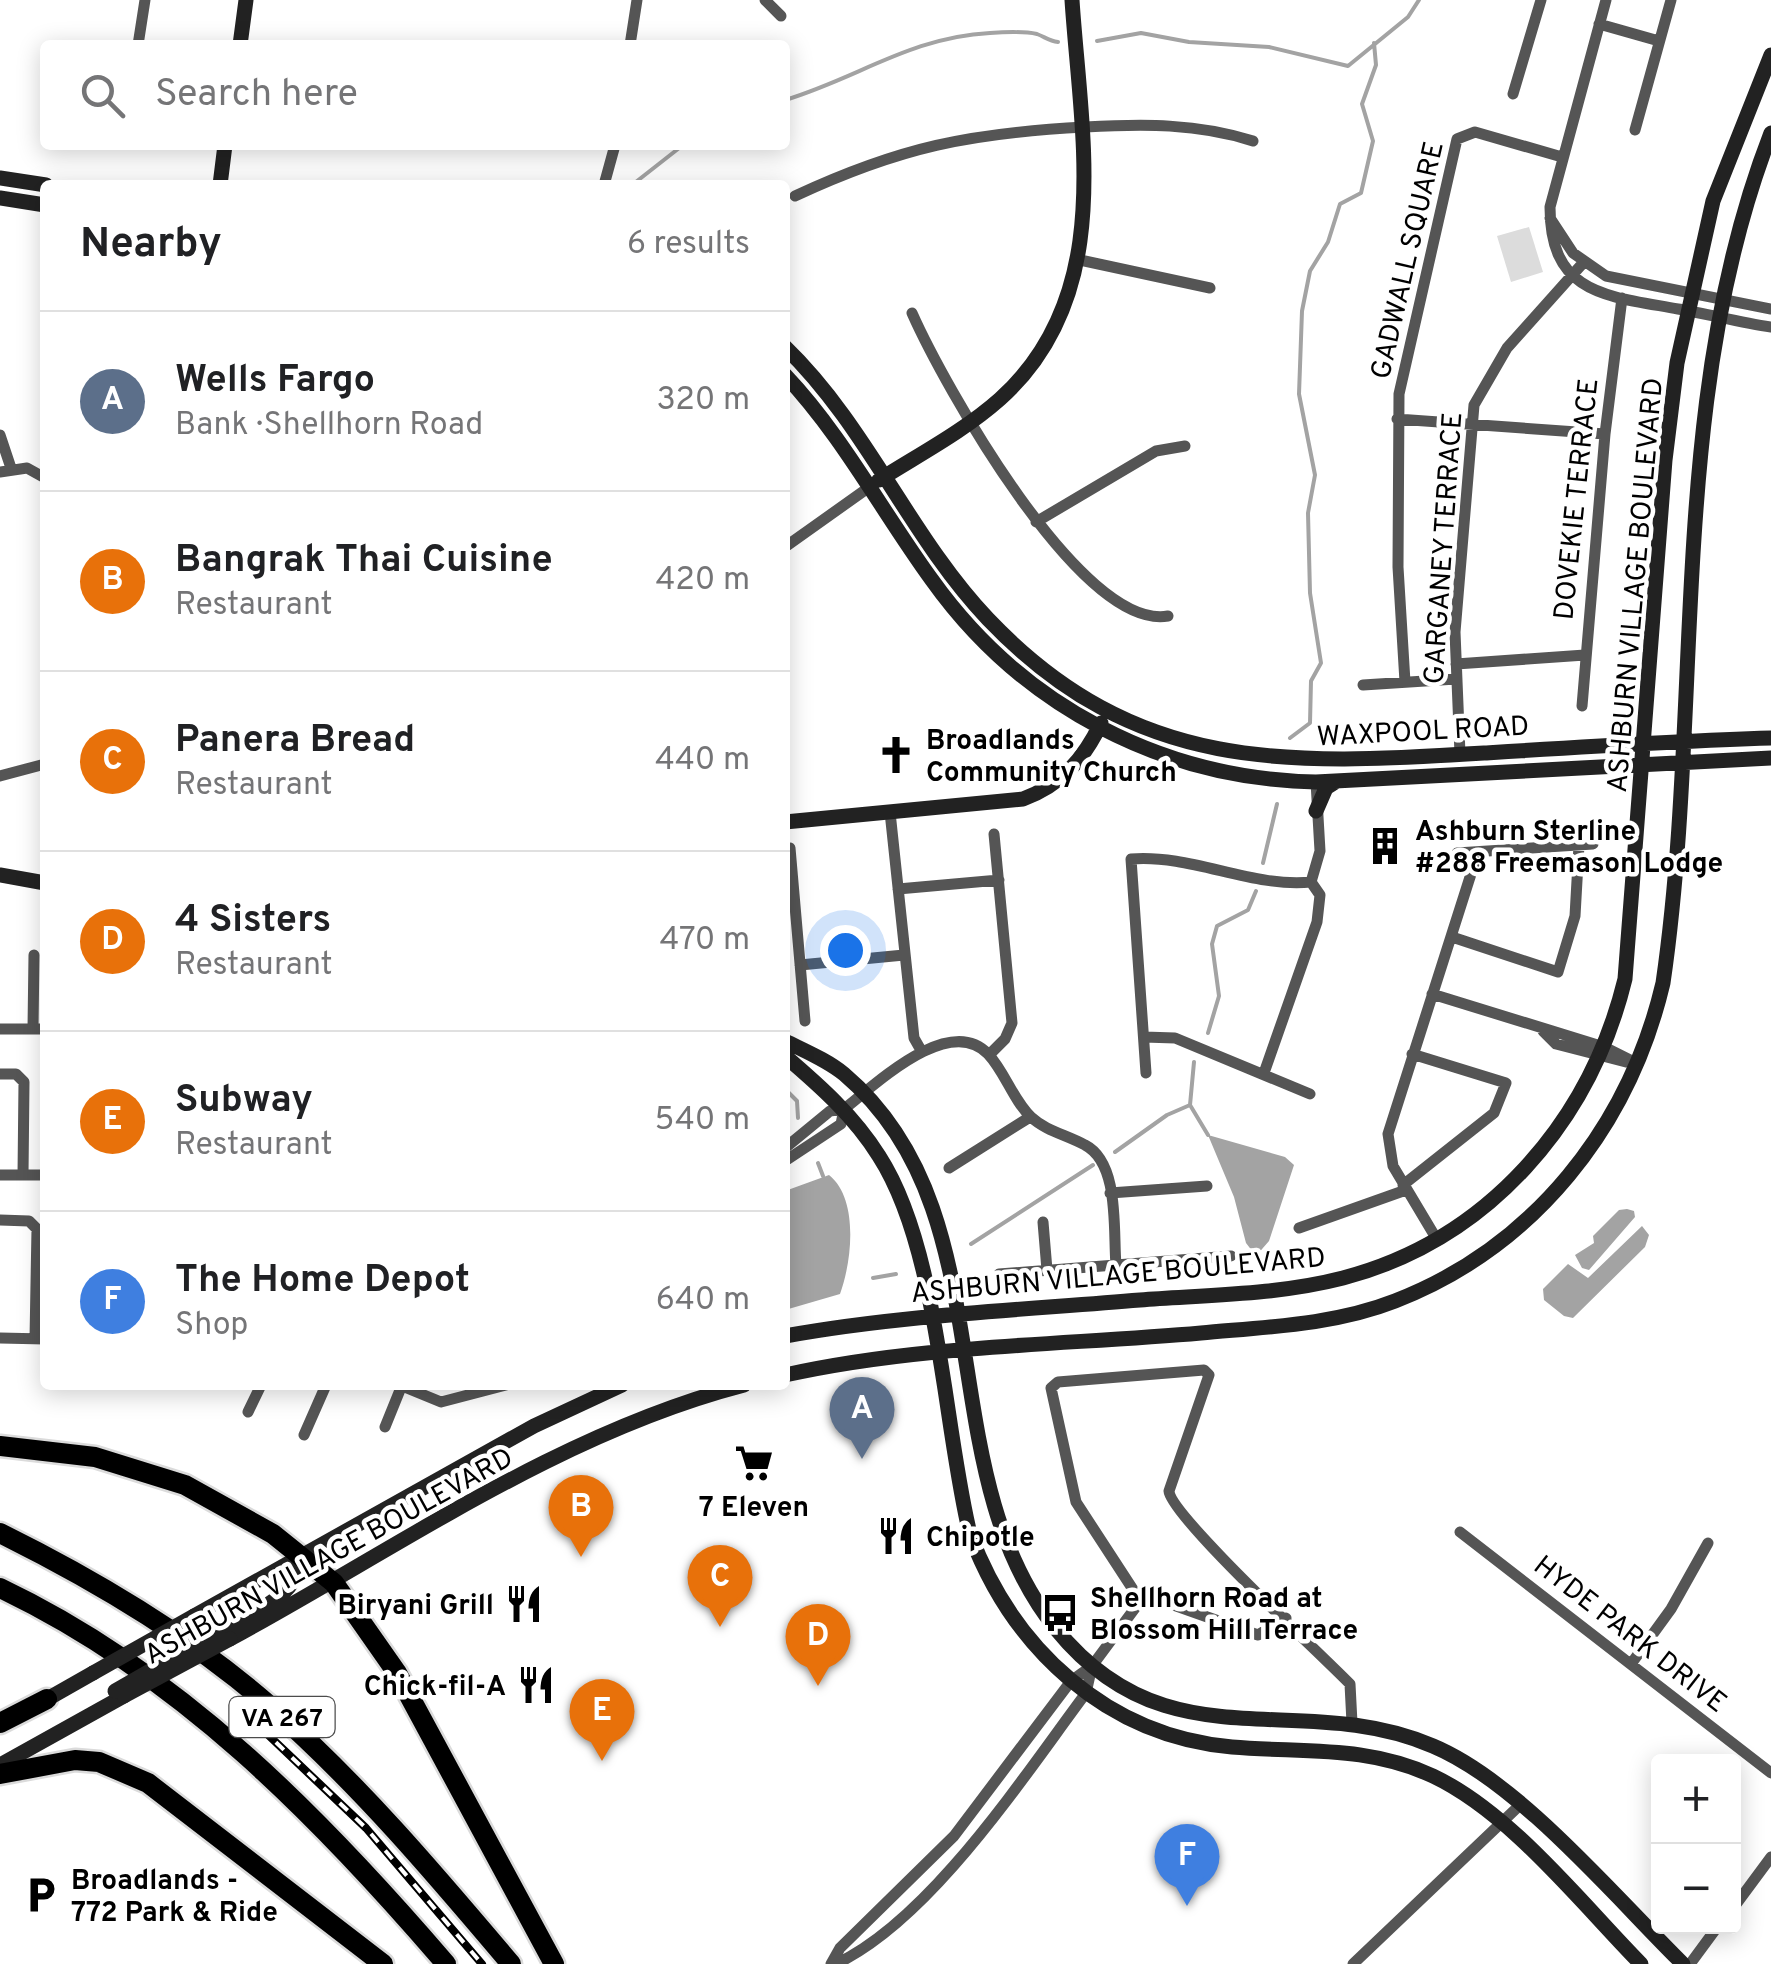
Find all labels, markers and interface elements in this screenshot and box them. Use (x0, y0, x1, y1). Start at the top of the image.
search box (40, 40, 790, 150)
icon: search (75, 68, 130, 123)
text: Search here (155, 71, 358, 120)
street label: GADWALL SQUARE (1364, 138, 1454, 383)
text: Nearby (80, 219, 222, 272)
text: 6 results (627, 225, 750, 265)
text: Wells Fargo (175, 357, 375, 406)
street label: ASHBURN VILLAGE BOULEVARD (1601, 376, 1673, 794)
street label: DOVEKIE TERRACE (1547, 377, 1609, 622)
text: A (101, 381, 124, 421)
text: 320 m (657, 381, 750, 421)
text: Bank · Shellhorn Road (175, 406, 483, 446)
street label: GARGANEY TERRACE (1418, 411, 1472, 686)
text: Bangrak Thai Cuisine (175, 537, 553, 586)
text: B (101, 561, 124, 601)
text: 420 m (655, 561, 750, 601)
text: Restaurant (175, 586, 333, 626)
street label: WAXPOOL ROAD (1316, 709, 1530, 757)
text: Panera Bread (175, 717, 415, 766)
place label: Broadlands Community Church (926, 724, 1177, 792)
church icon: Broadlands Community Church (875, 734, 917, 776)
text: C (102, 741, 123, 781)
text: 440 m (655, 741, 750, 781)
text: Restaurant (175, 766, 333, 806)
place label: Ashburn Sterline #288 Freemason Lodge (1415, 815, 1723, 883)
building icon: Ashburn Sterline #288 Freemason Lodge (1364, 825, 1406, 867)
text: 4 Sisters (175, 897, 331, 946)
text: D (101, 921, 124, 961)
text: 470 m (660, 921, 750, 961)
your location (820, 925, 871, 976)
text: Restaurant (175, 946, 333, 986)
text: Subway (175, 1077, 313, 1126)
text: E (103, 1101, 122, 1141)
text: 540 m (654, 1101, 750, 1141)
text: Restaurant (175, 1126, 333, 1166)
street label: ASHBURN VILLAGE BOULEVARD (909, 1241, 1327, 1313)
text: The Home Depot (175, 1257, 470, 1306)
text: F (103, 1281, 122, 1321)
text: 640 m (656, 1281, 750, 1321)
text: Shop (175, 1306, 248, 1346)
pin: A (830, 1376, 894, 1459)
street label: ASHBURN VILLAGE BOULEVARD (139, 1441, 520, 1674)
supermarket icon: 7 Eleven (733, 1442, 775, 1484)
pin: B (548, 1474, 614, 1557)
place label: 7 Eleven (699, 1491, 809, 1527)
restaurant icon: Chipotle (875, 1515, 917, 1557)
place label: Chipotle (926, 1521, 1035, 1557)
pin: C (688, 1544, 752, 1627)
street label: HYDE PARK DRIVE (1525, 1549, 1733, 1722)
place label: Shellhorn Road at Blossom Hill Terrace (1090, 1582, 1358, 1650)
restaurant icon: Biryani Grill (503, 1583, 545, 1625)
place label: Biryani Grill (338, 1589, 494, 1625)
bus stop icon: Shellhorn Road at Blossom Hill Terrace (1039, 1592, 1081, 1634)
pin: D (786, 1604, 850, 1686)
restaurant icon: Chick-fil-A (515, 1664, 557, 1706)
place label: Chick-fil-A (364, 1670, 506, 1706)
pin: E (570, 1678, 634, 1761)
road number: VA 267 (230, 1697, 334, 1737)
map controls (1651, 1754, 1741, 1934)
button: + (1651, 1754, 1741, 1844)
pin: F (1154, 1824, 1220, 1906)
button: − (1651, 1844, 1741, 1934)
place label: Broadlands - 772 Park & Ride (71, 1864, 278, 1932)
parking icon: Broadlands - 772 Park & Ride (20, 1874, 62, 1916)

